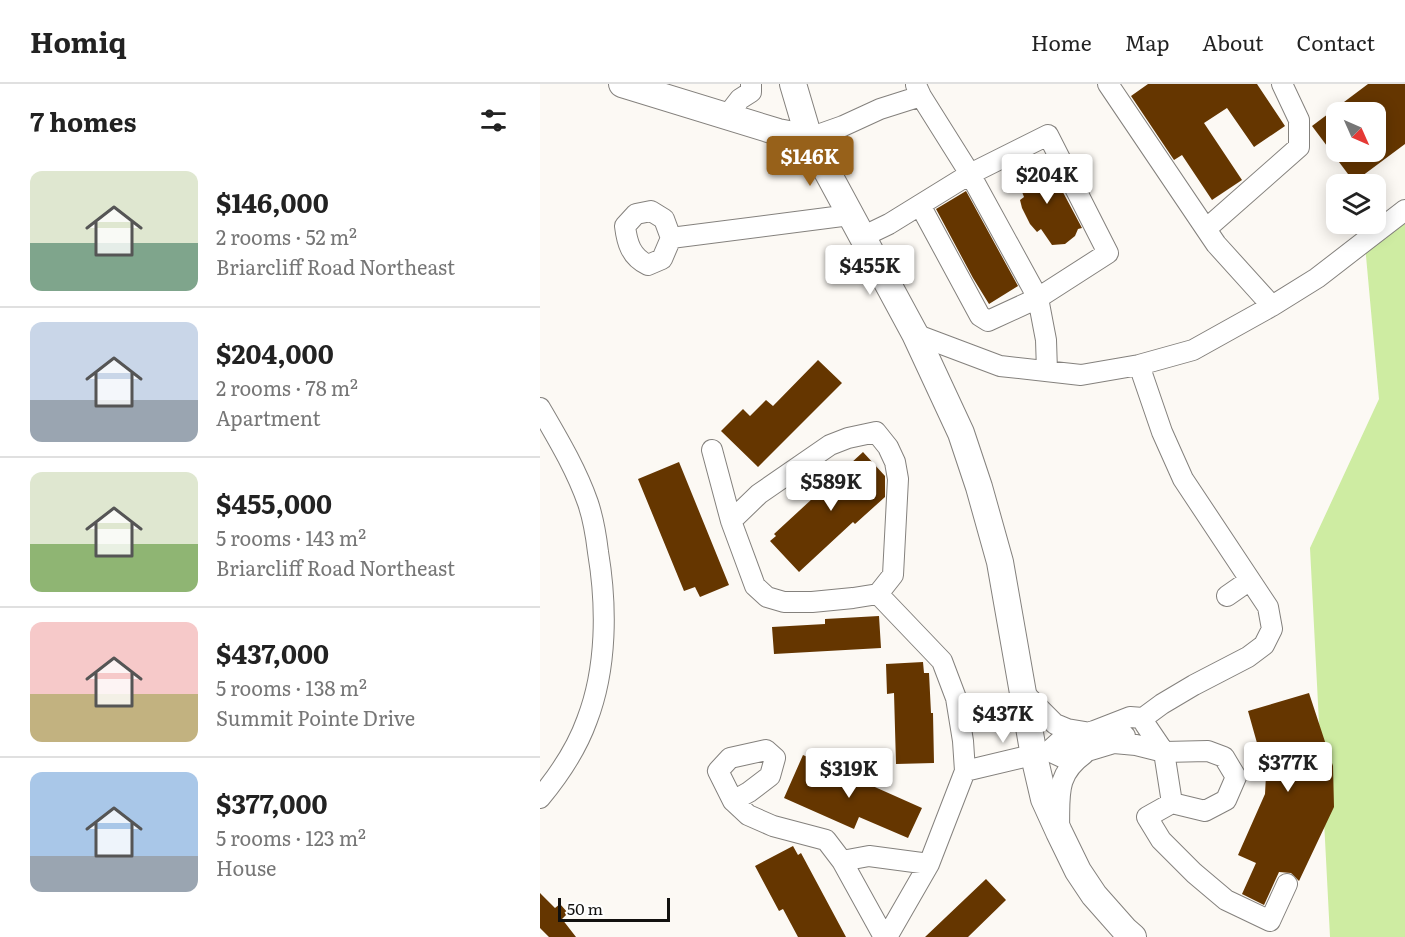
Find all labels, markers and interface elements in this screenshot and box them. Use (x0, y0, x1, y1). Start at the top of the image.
text: Homiq (30, 20, 127, 62)
text: Home (1031, 26, 1092, 57)
text: Map (1125, 26, 1169, 57)
text: About (1202, 26, 1264, 57)
text: Contact (1297, 26, 1375, 57)
text: 7 homes (30, 101, 136, 140)
north arrow (1326, 102, 1386, 162)
map controls (1326, 102, 1386, 234)
icon: filters (477, 104, 510, 137)
pin: $146K (768, 136, 852, 187)
text: $146K (781, 140, 839, 170)
pin: $204K (1005, 154, 1089, 205)
text: $204K (1016, 158, 1078, 188)
button: layers (1326, 174, 1386, 234)
text: $146,000 (216, 182, 329, 221)
icon: home (78, 195, 150, 267)
text: 2 rooms · 52 m² (216, 221, 357, 251)
pin: $455K (828, 245, 912, 296)
text: $455K (839, 249, 901, 279)
text: Briarcliff Road Northeast (216, 251, 455, 281)
text: $204,000 (216, 333, 334, 372)
icon: home (78, 346, 150, 418)
text: 2 rooms · 78 m² (216, 372, 358, 402)
text: Apartment (216, 402, 321, 432)
pin: $589K (789, 461, 873, 512)
text: $589K (800, 465, 862, 495)
text: $455,000 (216, 483, 332, 522)
icon: home (78, 496, 150, 568)
text: 5 rooms · 143 m² (216, 522, 366, 552)
text: Briarcliff Road Northeast (216, 552, 455, 582)
text: $437,000 (216, 633, 329, 672)
icon: home (78, 646, 150, 718)
text: 5 rooms · 138 m² (216, 672, 367, 702)
pin: $437K (961, 693, 1045, 744)
text: $437K (972, 697, 1034, 727)
text: Summit Pointe Drive (216, 702, 415, 732)
pin: $377K (1246, 742, 1330, 793)
text: $377K (1258, 746, 1318, 776)
pin: $319K (807, 748, 891, 799)
text: $319K (820, 752, 878, 782)
text: $377,000 (216, 783, 328, 822)
icon: home (78, 796, 150, 868)
text: 5 rooms · 123 m² (216, 822, 366, 852)
text: House (216, 852, 276, 882)
scale bar (558, 895, 670, 922)
text: 50 m (567, 896, 603, 920)

